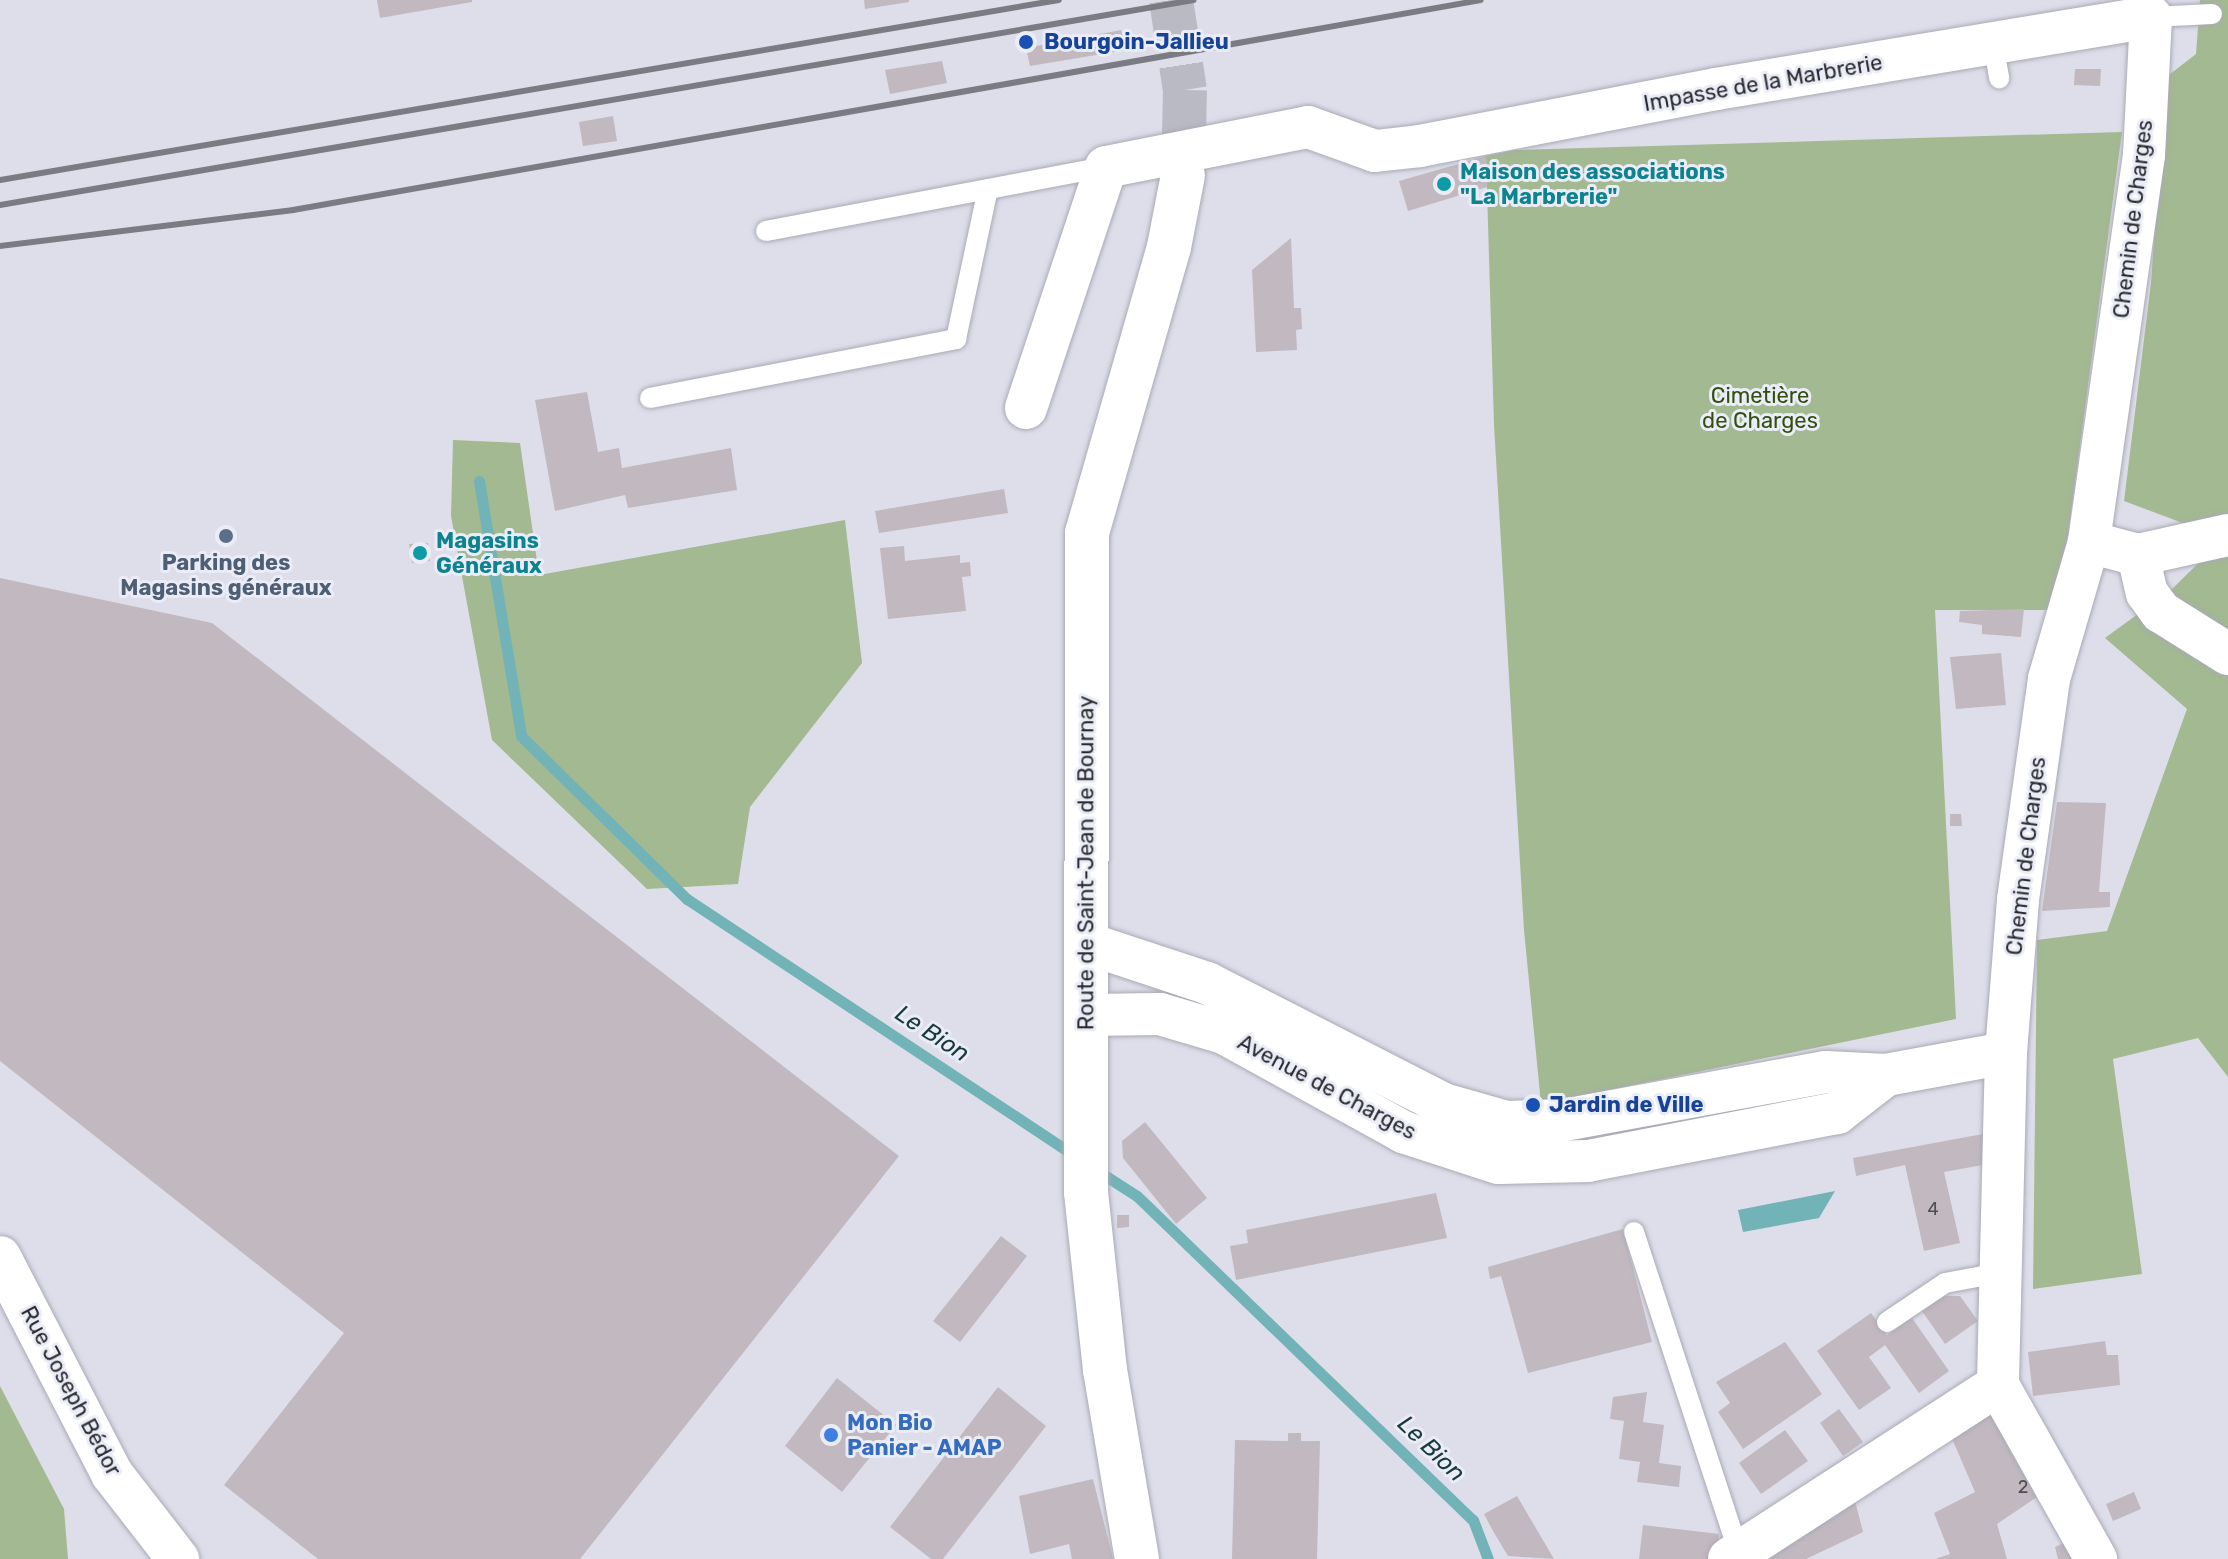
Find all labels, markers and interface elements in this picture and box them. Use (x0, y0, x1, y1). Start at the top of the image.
place label: Bourgoin-Jallieu (1044, 29, 1229, 55)
marker: Bourgoin-Jallieu (1015, 31, 1037, 53)
street label: Impasse de la Marbrerie (1641, 49, 1885, 117)
street label: Chemin de Charges (2108, 118, 2158, 320)
place label: Maison des associations "La Marbrerie" (1460, 158, 1725, 210)
marker: Maison des associations "La Marbrerie" (1435, 175, 1453, 193)
park label: Cimetière de Charges (1702, 382, 1818, 434)
marker: Parking des Magasins généraux (217, 527, 235, 545)
place label: Magasins Généraux (436, 527, 542, 578)
marker: Magasins Généraux (411, 544, 429, 562)
place label: Parking des Magasins généraux (120, 549, 332, 600)
street label: Route de Saint-Jean de Bournay (1073, 696, 1099, 1030)
street label: Chemin de Charges (2001, 755, 2051, 957)
water label: Le Bion (890, 999, 974, 1069)
street label: Avenue de Charges (1233, 1029, 1421, 1145)
place label: Jardin de Ville (1549, 1092, 1704, 1118)
marker: Jardin de Ville (1524, 1096, 1542, 1114)
house number: 4 (1927, 1198, 1939, 1220)
street label: Rue Joseph Bédor (15, 1302, 127, 1480)
place label: Mon Bio Panier - AMAP (847, 1409, 1003, 1460)
water label: Le Bion (1391, 1410, 1471, 1488)
marker: Mon Bio Panier - AMAP (822, 1426, 840, 1444)
house number: 2 (2018, 1476, 2028, 1498)

